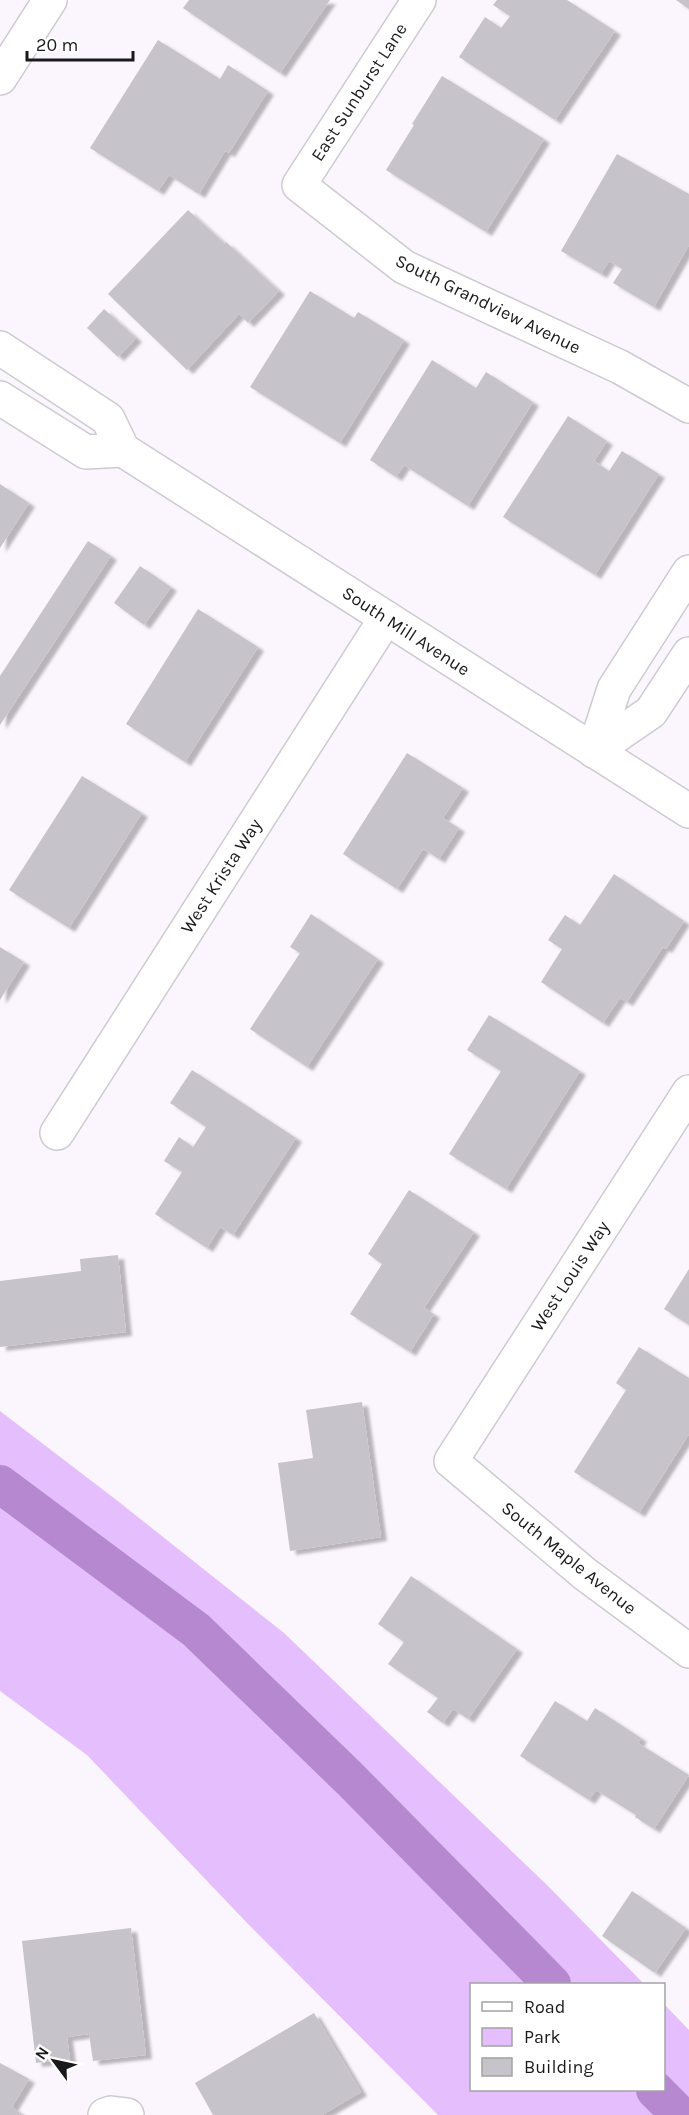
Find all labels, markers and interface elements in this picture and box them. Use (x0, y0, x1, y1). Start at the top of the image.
street label: East Sunburst Lane (306, 19, 412, 165)
scale bar (27, 24, 134, 62)
text: 20 m (36, 34, 78, 56)
street label: South Grandview Avenue (392, 250, 584, 358)
street label: South Mill Avenue (338, 582, 474, 680)
street label: West Krista Way (176, 814, 267, 937)
street label: West Louis Way (526, 1216, 614, 1335)
street label: South Maple Avenue (497, 1497, 641, 1619)
legend (470, 1983, 665, 2091)
text: Road (524, 1996, 565, 2018)
text: Park (524, 2026, 561, 2048)
north arrow (24, 2031, 84, 2091)
text: N (31, 2043, 53, 2063)
text: Building (524, 2056, 594, 2078)

